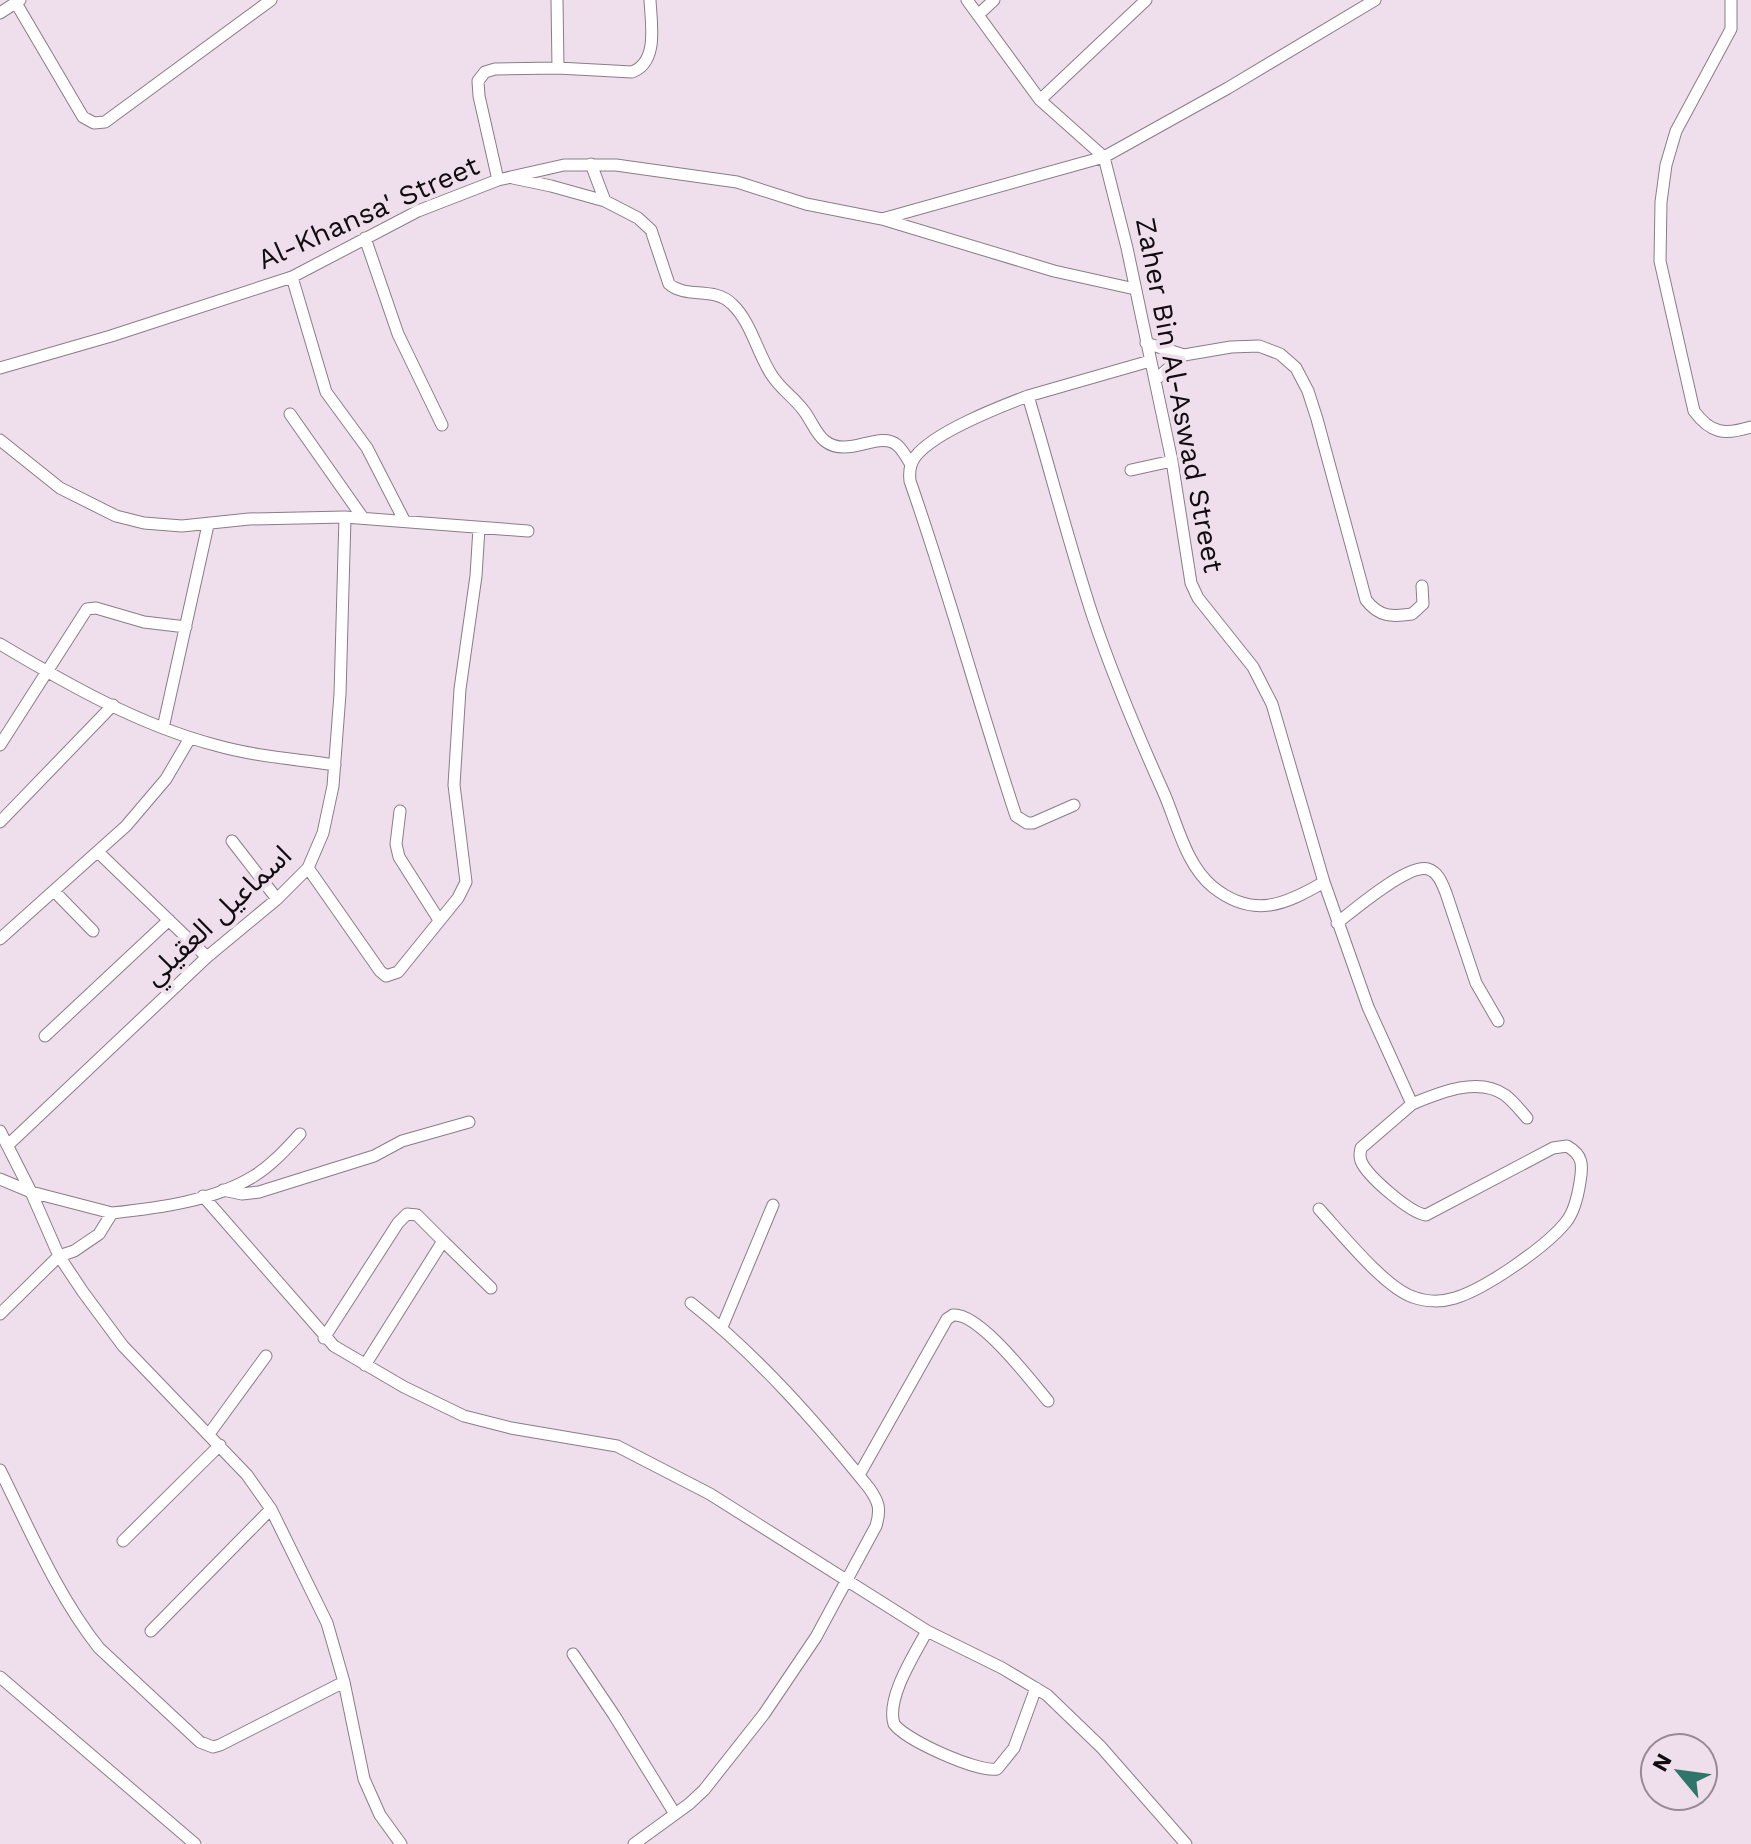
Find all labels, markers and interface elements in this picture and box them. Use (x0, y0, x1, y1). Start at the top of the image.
street label: Al-Khansa' Street (252, 149, 484, 276)
street label: Zaher Bin Al-Aswad Street (1129, 215, 1230, 576)
street label: اسماعيل العقيلي (137, 839, 301, 995)
north arrow (1639, 1732, 1719, 1812)
text: N (1647, 1749, 1677, 1776)

